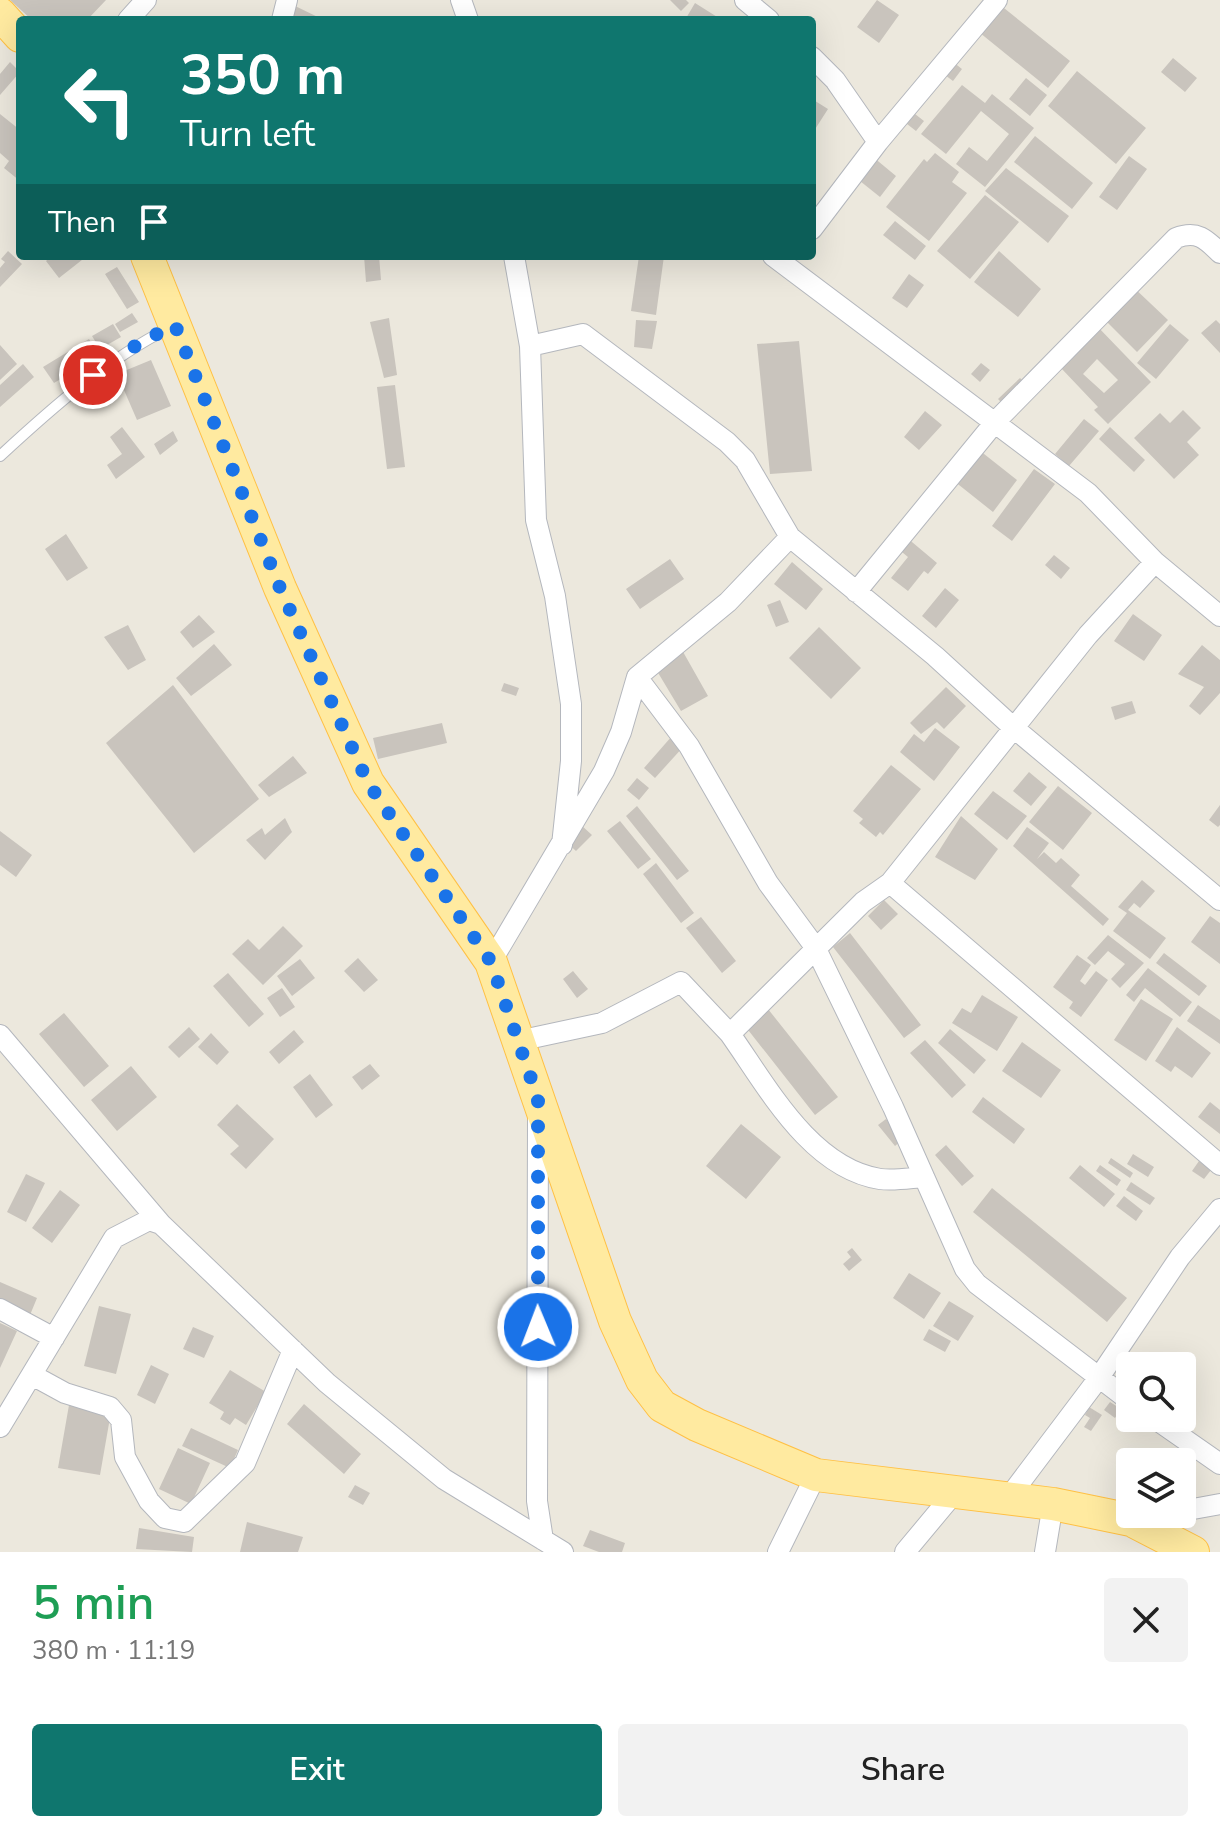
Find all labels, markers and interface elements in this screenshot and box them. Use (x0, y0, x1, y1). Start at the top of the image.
text: 350 m (180, 37, 345, 114)
icon: left (48, 48, 152, 152)
text: Turn left (180, 110, 315, 159)
icon: arrive (132, 200, 176, 244)
text: Then (48, 202, 116, 243)
pin (59, 341, 127, 409)
icon: arrive (71, 353, 115, 397)
position arrow (496, 1285, 580, 1369)
map controls (1116, 1352, 1196, 1528)
button: search (1116, 1352, 1196, 1432)
button: layers (1116, 1448, 1196, 1528)
text: 5 min (32, 1570, 154, 1636)
button: close (1104, 1578, 1188, 1662)
text: 380 m · 11:19 (32, 1633, 195, 1668)
button: Exit (32, 1724, 602, 1816)
button: Share (618, 1724, 1188, 1816)

